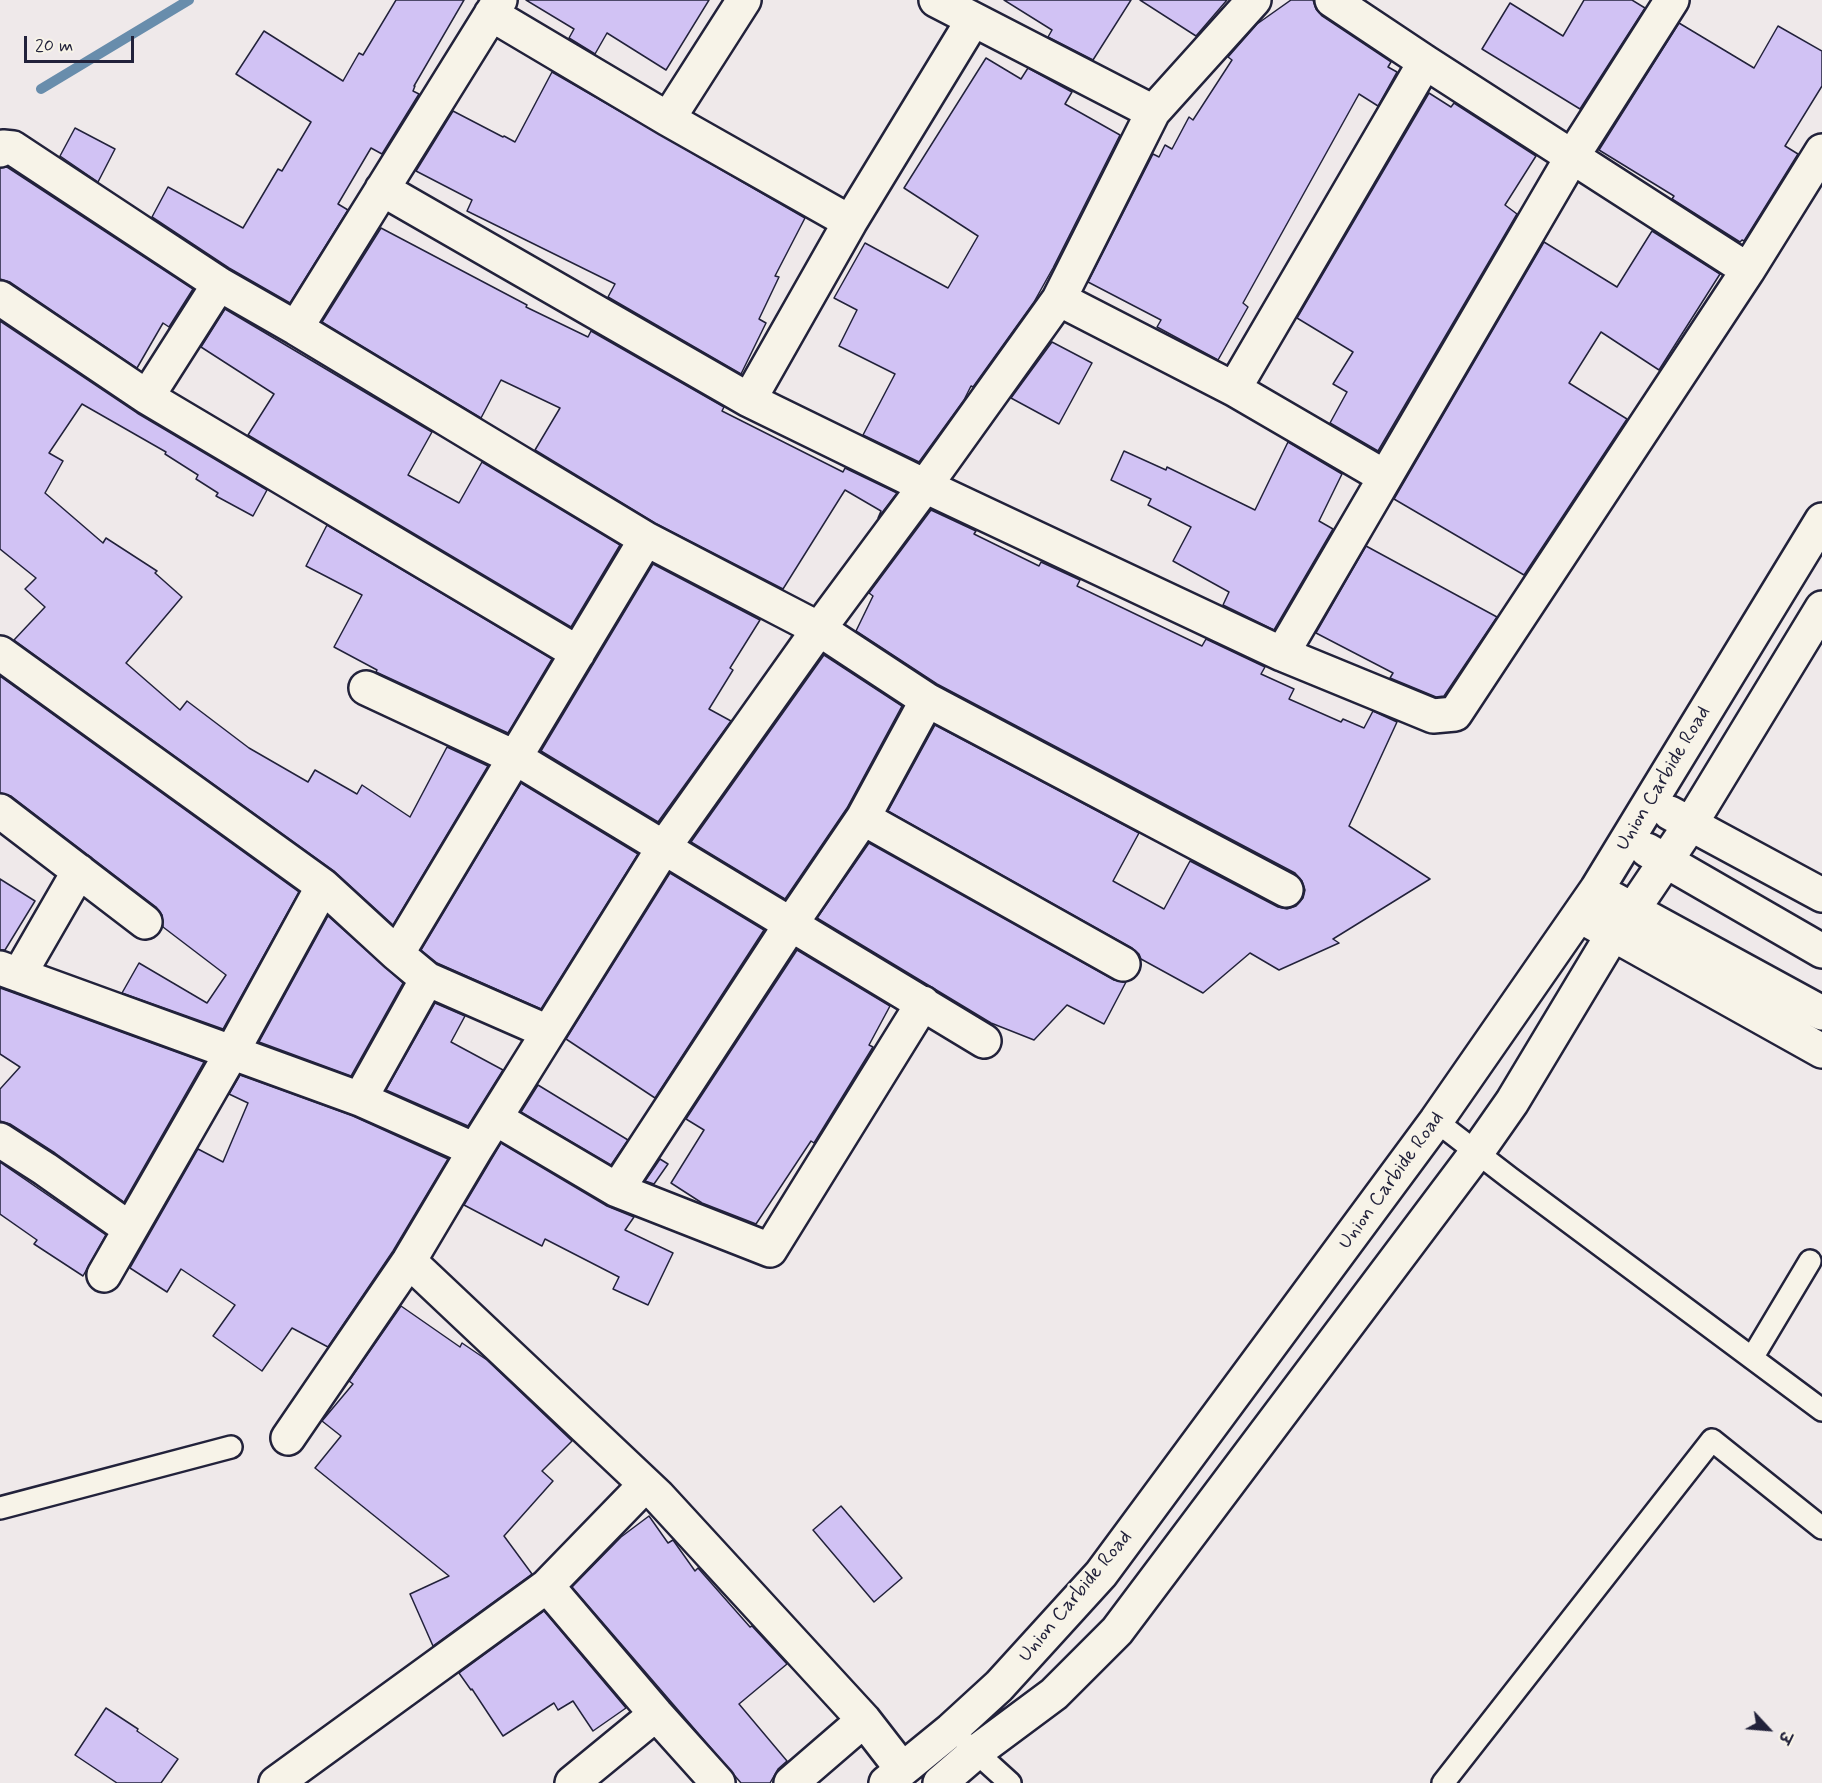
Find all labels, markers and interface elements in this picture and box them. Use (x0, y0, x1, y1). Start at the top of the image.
scale bar (27, 24, 136, 62)
text: 20 m (35, 34, 73, 58)
street label: Union Carbide Road (1611, 702, 1717, 856)
street label: Union Carbide Road (1334, 1107, 1450, 1255)
street label: Union Carbide Road (1014, 1526, 1138, 1668)
north arrow (1738, 1699, 1798, 1759)
text: उ (1773, 1728, 1796, 1747)

